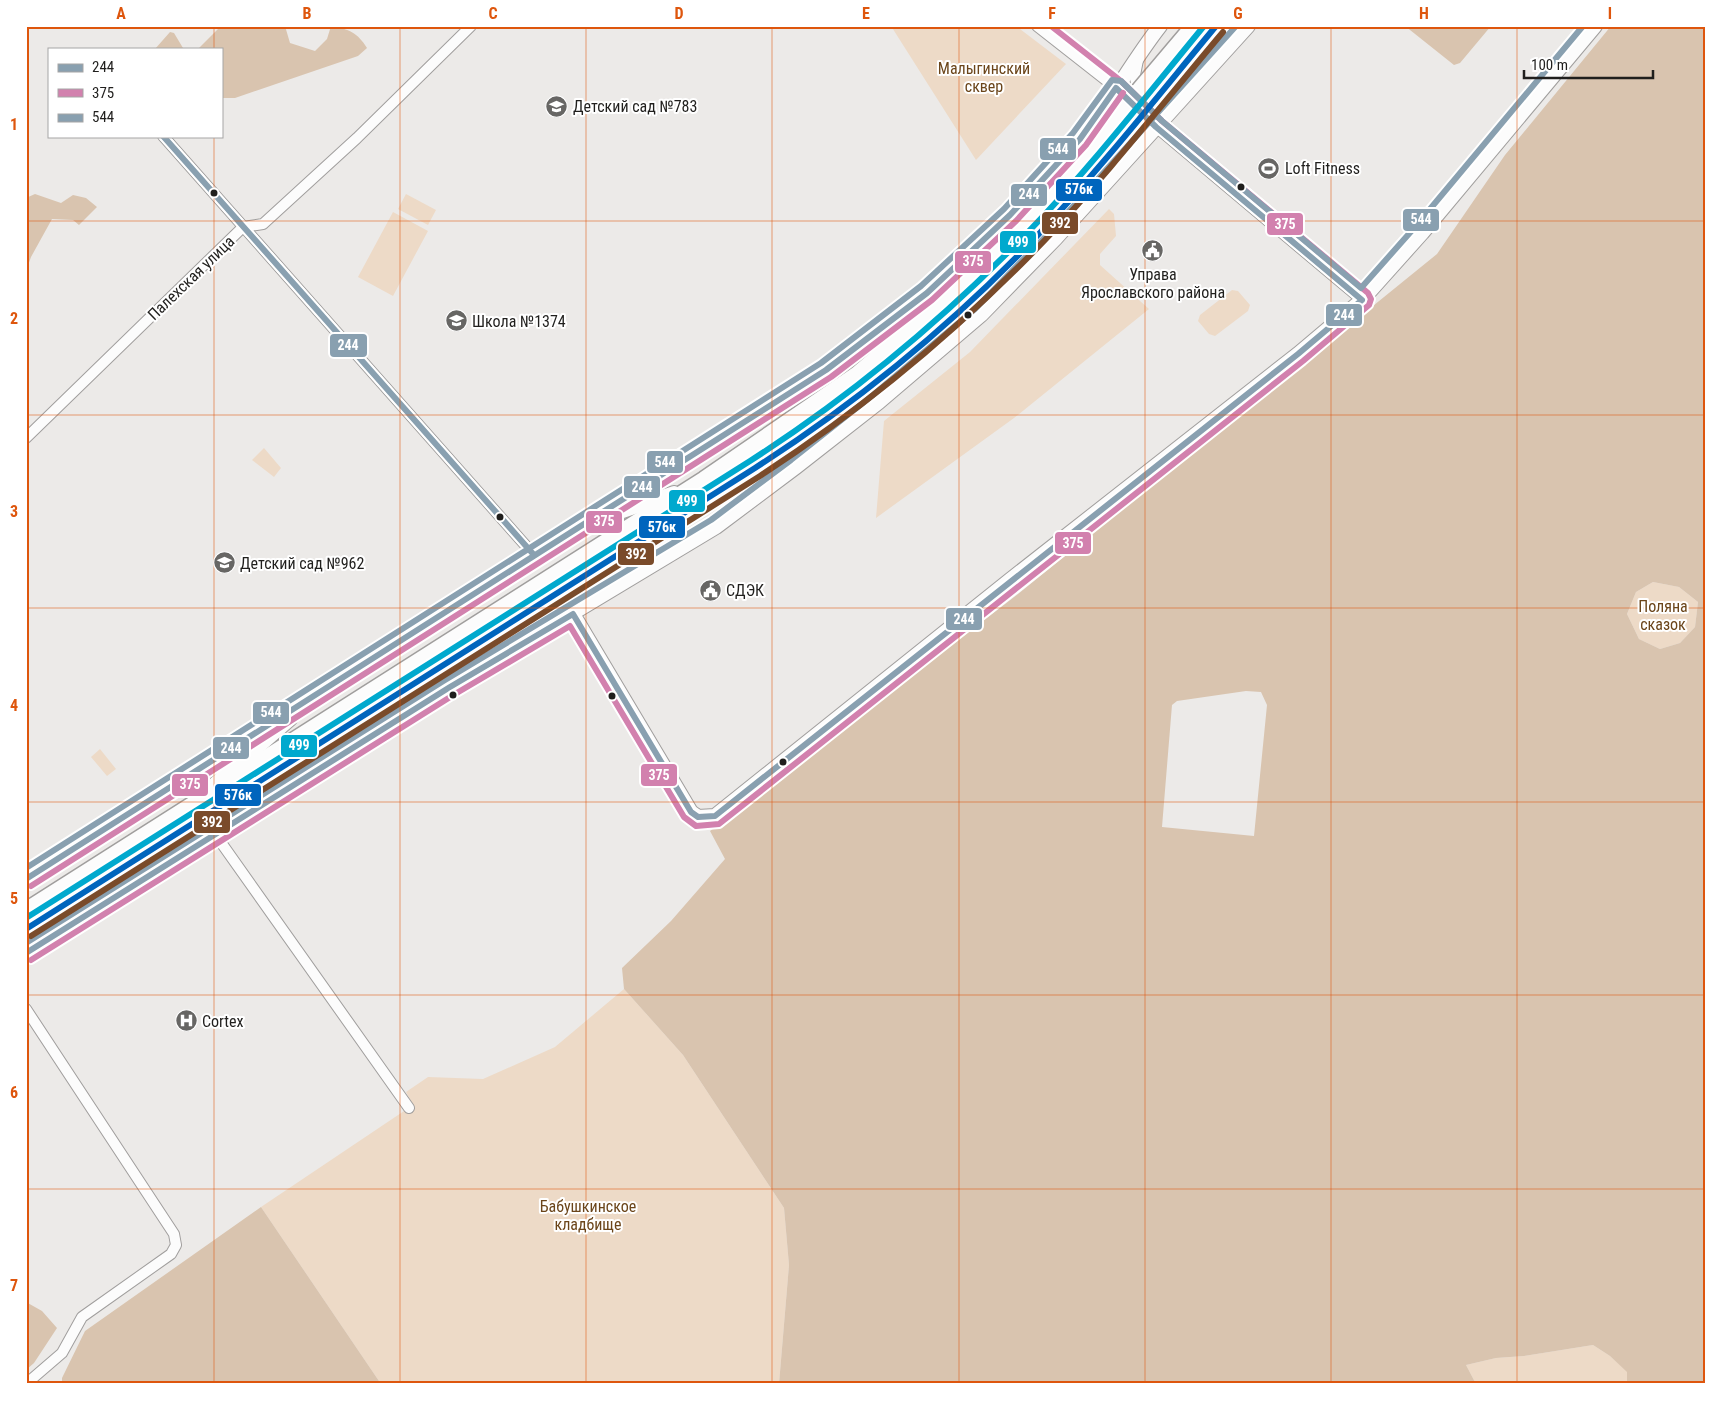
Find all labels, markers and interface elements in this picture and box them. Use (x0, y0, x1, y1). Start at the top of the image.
text: A (116, 4, 126, 23)
text: B (303, 4, 312, 23)
text: C (488, 4, 498, 23)
text: D (674, 4, 684, 23)
text: E (862, 4, 870, 23)
text: F (1048, 4, 1056, 23)
text: G (1233, 4, 1243, 23)
text: H (1419, 4, 1429, 23)
text: I (1608, 4, 1612, 23)
legend (48, 48, 222, 138)
scale bar (1524, 48, 1652, 80)
text: 100 m (1531, 56, 1568, 74)
text: 244 (92, 58, 114, 76)
park label: Малыгинский сквер (938, 59, 1030, 96)
text: 375 (92, 84, 114, 102)
school or university icon: Детский сад №783 (545, 94, 569, 118)
place label: Детский сад №783 (573, 97, 697, 116)
text: 544 (92, 108, 114, 126)
text: 1 (10, 115, 18, 134)
line badge: 544 (1039, 137, 1077, 161)
text: 544 (1047, 141, 1069, 157)
sports icon: Loft Fitness (1257, 156, 1281, 180)
place label: Loft Fitness (1285, 159, 1360, 178)
line badge: 576к (1055, 178, 1103, 202)
text: 576к (1065, 181, 1093, 197)
unlabelled marker (1236, 182, 1246, 192)
line badge: 244 (1010, 183, 1048, 207)
text: 244 (1018, 186, 1040, 202)
unlabelled marker (209, 188, 219, 198)
line badge: 544 (1402, 208, 1440, 232)
line badge: 392 (1041, 211, 1079, 235)
text: 544 (1410, 211, 1432, 227)
line badge: 375 (1266, 212, 1304, 236)
text: 392 (1049, 215, 1071, 231)
text: 375 (1274, 216, 1296, 232)
line badge: 499 (999, 230, 1037, 254)
street label: Палехская улица (144, 232, 238, 324)
text: 499 (1007, 234, 1029, 250)
public building icon: Управа Ярославского района (1141, 238, 1165, 262)
line badge: 375 (954, 250, 992, 274)
text: 375 (962, 253, 984, 269)
place label: Управа Ярославского района (1081, 265, 1225, 302)
line badge: 244 (1325, 303, 1363, 327)
text: 244 (1333, 307, 1355, 323)
text: 2 (10, 309, 18, 328)
school or university icon: Школа №1374 (444, 309, 468, 333)
unlabelled marker (963, 310, 973, 320)
place label: Школа №1374 (472, 312, 566, 331)
line badge: 244 (329, 333, 368, 358)
text: 244 (337, 337, 359, 353)
line badge: 544 (646, 450, 684, 474)
text: 544 (654, 454, 676, 470)
line badge: 244 (623, 475, 661, 499)
text: 244 (631, 479, 653, 495)
line badge: 499 (668, 489, 706, 513)
text: 499 (676, 493, 698, 509)
text: 3 (10, 502, 18, 521)
line badge: 375 (585, 510, 623, 534)
unlabelled marker (495, 512, 505, 522)
text: 375 (593, 513, 615, 529)
line badge: 576к (638, 515, 686, 539)
text: 576к (648, 519, 676, 535)
line badge: 375 (1054, 531, 1092, 555)
text: 375 (1062, 535, 1084, 551)
line badge: 392 (617, 542, 655, 566)
text: 392 (625, 546, 647, 562)
school or university icon: Детский сад №962 (212, 551, 236, 575)
place label: Детский сад №962 (240, 554, 364, 573)
public building icon: СДЭК (698, 578, 722, 602)
place label: СДЭК (726, 581, 764, 600)
park label: Поляна сказок (1638, 597, 1688, 634)
line badge: 244 (945, 607, 983, 631)
text: 244 (953, 611, 975, 627)
unlabelled marker (448, 690, 458, 700)
unlabelled marker (607, 691, 617, 701)
text: 4 (10, 696, 18, 715)
line badge: 544 (252, 701, 290, 725)
text: 544 (260, 704, 282, 720)
line badge: 499 (280, 734, 318, 758)
line badge: 244 (212, 736, 250, 760)
text: 499 (288, 737, 310, 753)
text: 244 (220, 740, 242, 756)
unlabelled marker (778, 757, 788, 767)
line badge: 375 (640, 763, 678, 787)
text: 375 (648, 767, 670, 783)
line badge: 375 (171, 773, 209, 797)
text: 375 (179, 776, 201, 792)
line badge: 576к (214, 783, 262, 807)
text: 576к (224, 787, 252, 803)
line badge: 392 (193, 810, 231, 834)
text: 392 (201, 814, 223, 830)
text: 5 (10, 889, 18, 908)
hospital icon: Cortex (174, 1009, 198, 1033)
place label: Cortex (202, 1012, 244, 1031)
text: 6 (10, 1083, 18, 1102)
park label: Бабушкинское кладбище (540, 1197, 636, 1234)
text: 7 (10, 1276, 18, 1295)

